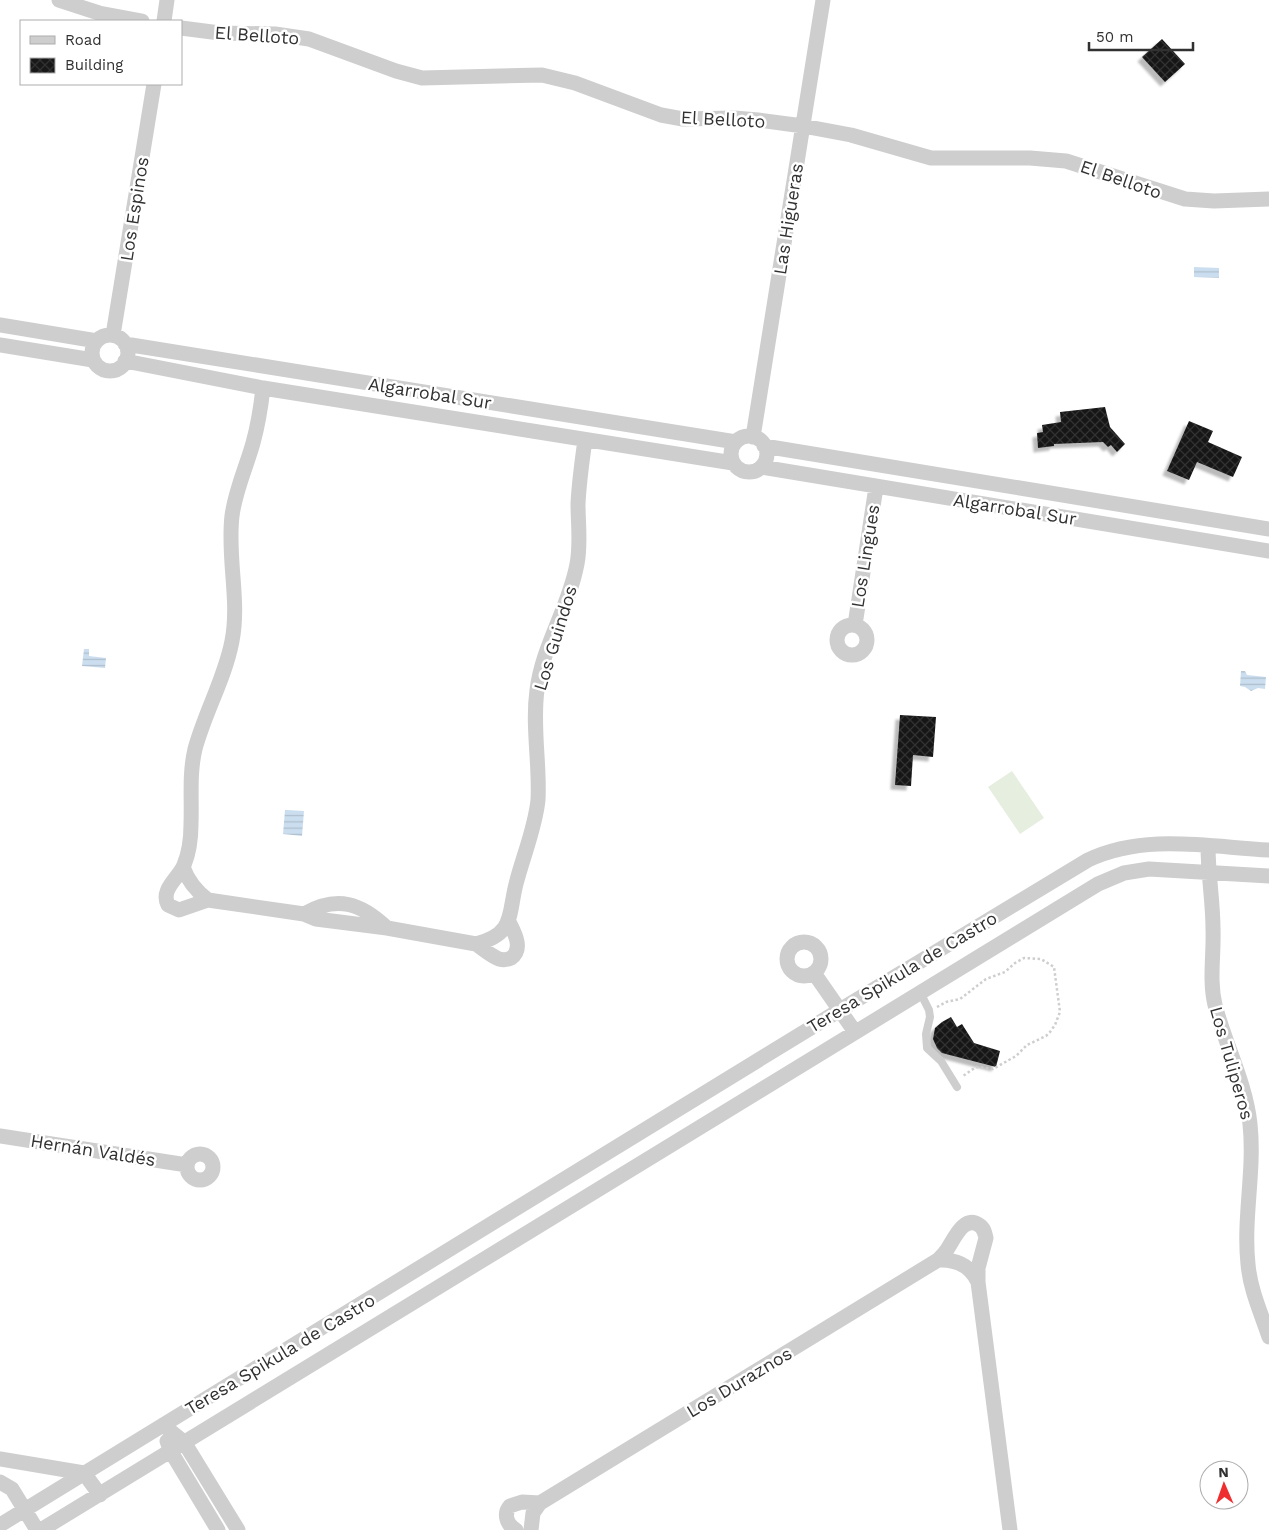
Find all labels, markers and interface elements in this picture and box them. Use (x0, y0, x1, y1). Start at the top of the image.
legend (20, 20, 182, 85)
scale bar (1089, 20, 1193, 52)
street label: El Belloto (214, 22, 300, 48)
text: 50 m (1096, 28, 1133, 46)
text: Road (65, 31, 102, 49)
text: Building (65, 56, 123, 74)
street label: El Belloto (680, 106, 766, 132)
street label: Los Espinos (115, 155, 153, 263)
street label: El Belloto (1078, 155, 1164, 203)
street label: Las Higueras (769, 162, 807, 276)
street label: Algarrobal Sur (367, 373, 493, 413)
street label: Algarrobal Sur (952, 489, 1078, 529)
street label: Los Lingues (846, 503, 884, 609)
street label: Los Guindos (529, 583, 581, 693)
street label: Teresa Spikula de Castro (803, 907, 1001, 1037)
street label: Los Tuliperos (1206, 1004, 1258, 1122)
street label: Hernán Valdés (29, 1130, 157, 1170)
street label: Teresa Spikula de Castro (181, 1289, 379, 1419)
street label: Los Duraznos (682, 1342, 796, 1422)
north arrow (1199, 1460, 1249, 1510)
text: N (1218, 1464, 1229, 1480)

